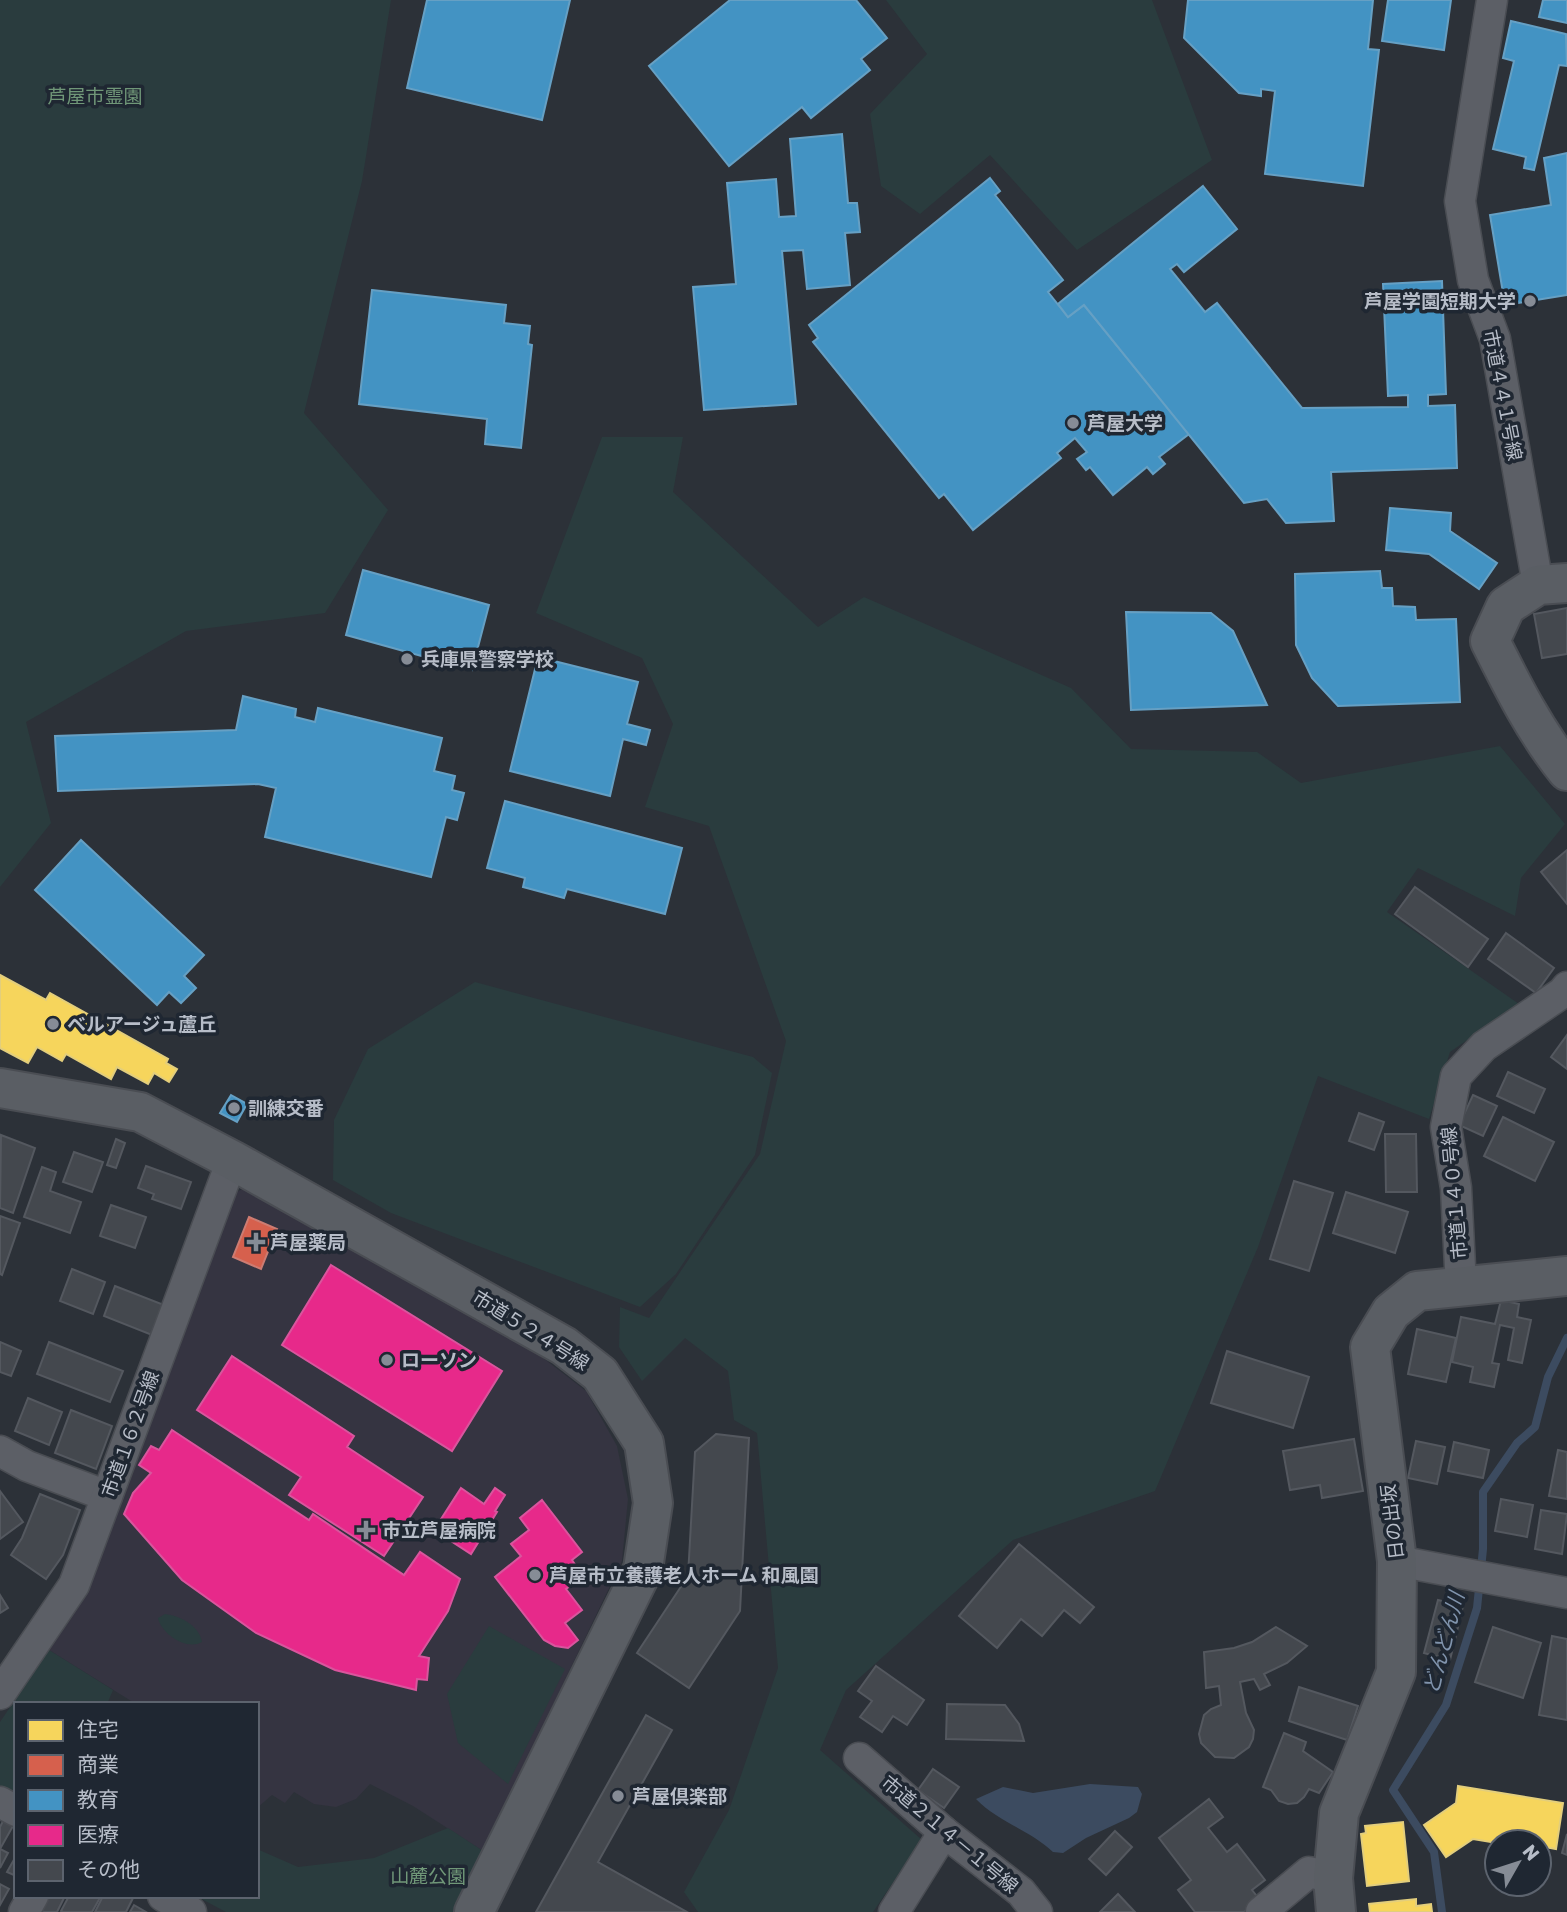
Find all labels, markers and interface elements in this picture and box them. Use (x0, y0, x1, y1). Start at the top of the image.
park label: 芦屋市霊園 (47, 85, 143, 108)
place label: 芦屋学園短期大学 (1364, 290, 1516, 313)
marker: 芦屋学園短期大学 (1522, 293, 1538, 309)
street label: 市道４４１号線 (1479, 328, 1526, 463)
place label: 芦屋大学 (1087, 412, 1163, 435)
marker: 芦屋大学 (1065, 415, 1081, 431)
place label: 兵庫県警察学校 (421, 648, 554, 671)
marker: 兵庫県警察学校 (399, 651, 415, 667)
place label: ベルアージュ蘆丘 (67, 1013, 216, 1036)
marker: ベルアージュ蘆丘 (45, 1016, 61, 1032)
place label: 訓練交番 (248, 1097, 324, 1120)
marker: 訓練交番 (226, 1100, 242, 1116)
street label: 市道１４０号線 (1437, 1126, 1472, 1260)
place label: 芦屋薬局 (270, 1231, 346, 1254)
marker: 芦屋薬局 (248, 1234, 264, 1250)
street label: 市道５２４号線 (468, 1285, 593, 1375)
place label: ローソン (401, 1349, 477, 1372)
marker: ローソン (379, 1352, 395, 1368)
street label: 市道１６２号線 (97, 1368, 164, 1501)
street label: 日の出坂 (1376, 1483, 1409, 1561)
place label: 市立芦屋病院 (382, 1519, 496, 1542)
marker: 市立芦屋病院 (356, 1520, 376, 1540)
place label: 芦屋市立養護老人ホーム 和風園 (549, 1564, 818, 1587)
marker: 芦屋市立養護老人ホーム 和風園 (527, 1567, 543, 1583)
water label: どんどん川 (1418, 1587, 1470, 1697)
legend (14, 1702, 259, 1898)
text: 住宅 (77, 1717, 119, 1742)
text: 商業 (77, 1752, 119, 1777)
street label: 市道２１４－１号線 (877, 1771, 1023, 1898)
place label: 芦屋倶楽部 (632, 1785, 727, 1808)
text: 教育 (77, 1787, 119, 1812)
marker: 芦屋倶楽部 (610, 1788, 626, 1804)
text: 医療 (77, 1822, 119, 1847)
north arrow (1483, 1828, 1553, 1898)
text: N (1518, 1840, 1544, 1865)
text: その他 (77, 1857, 140, 1882)
park label: 山麓公園 (390, 1865, 466, 1888)

